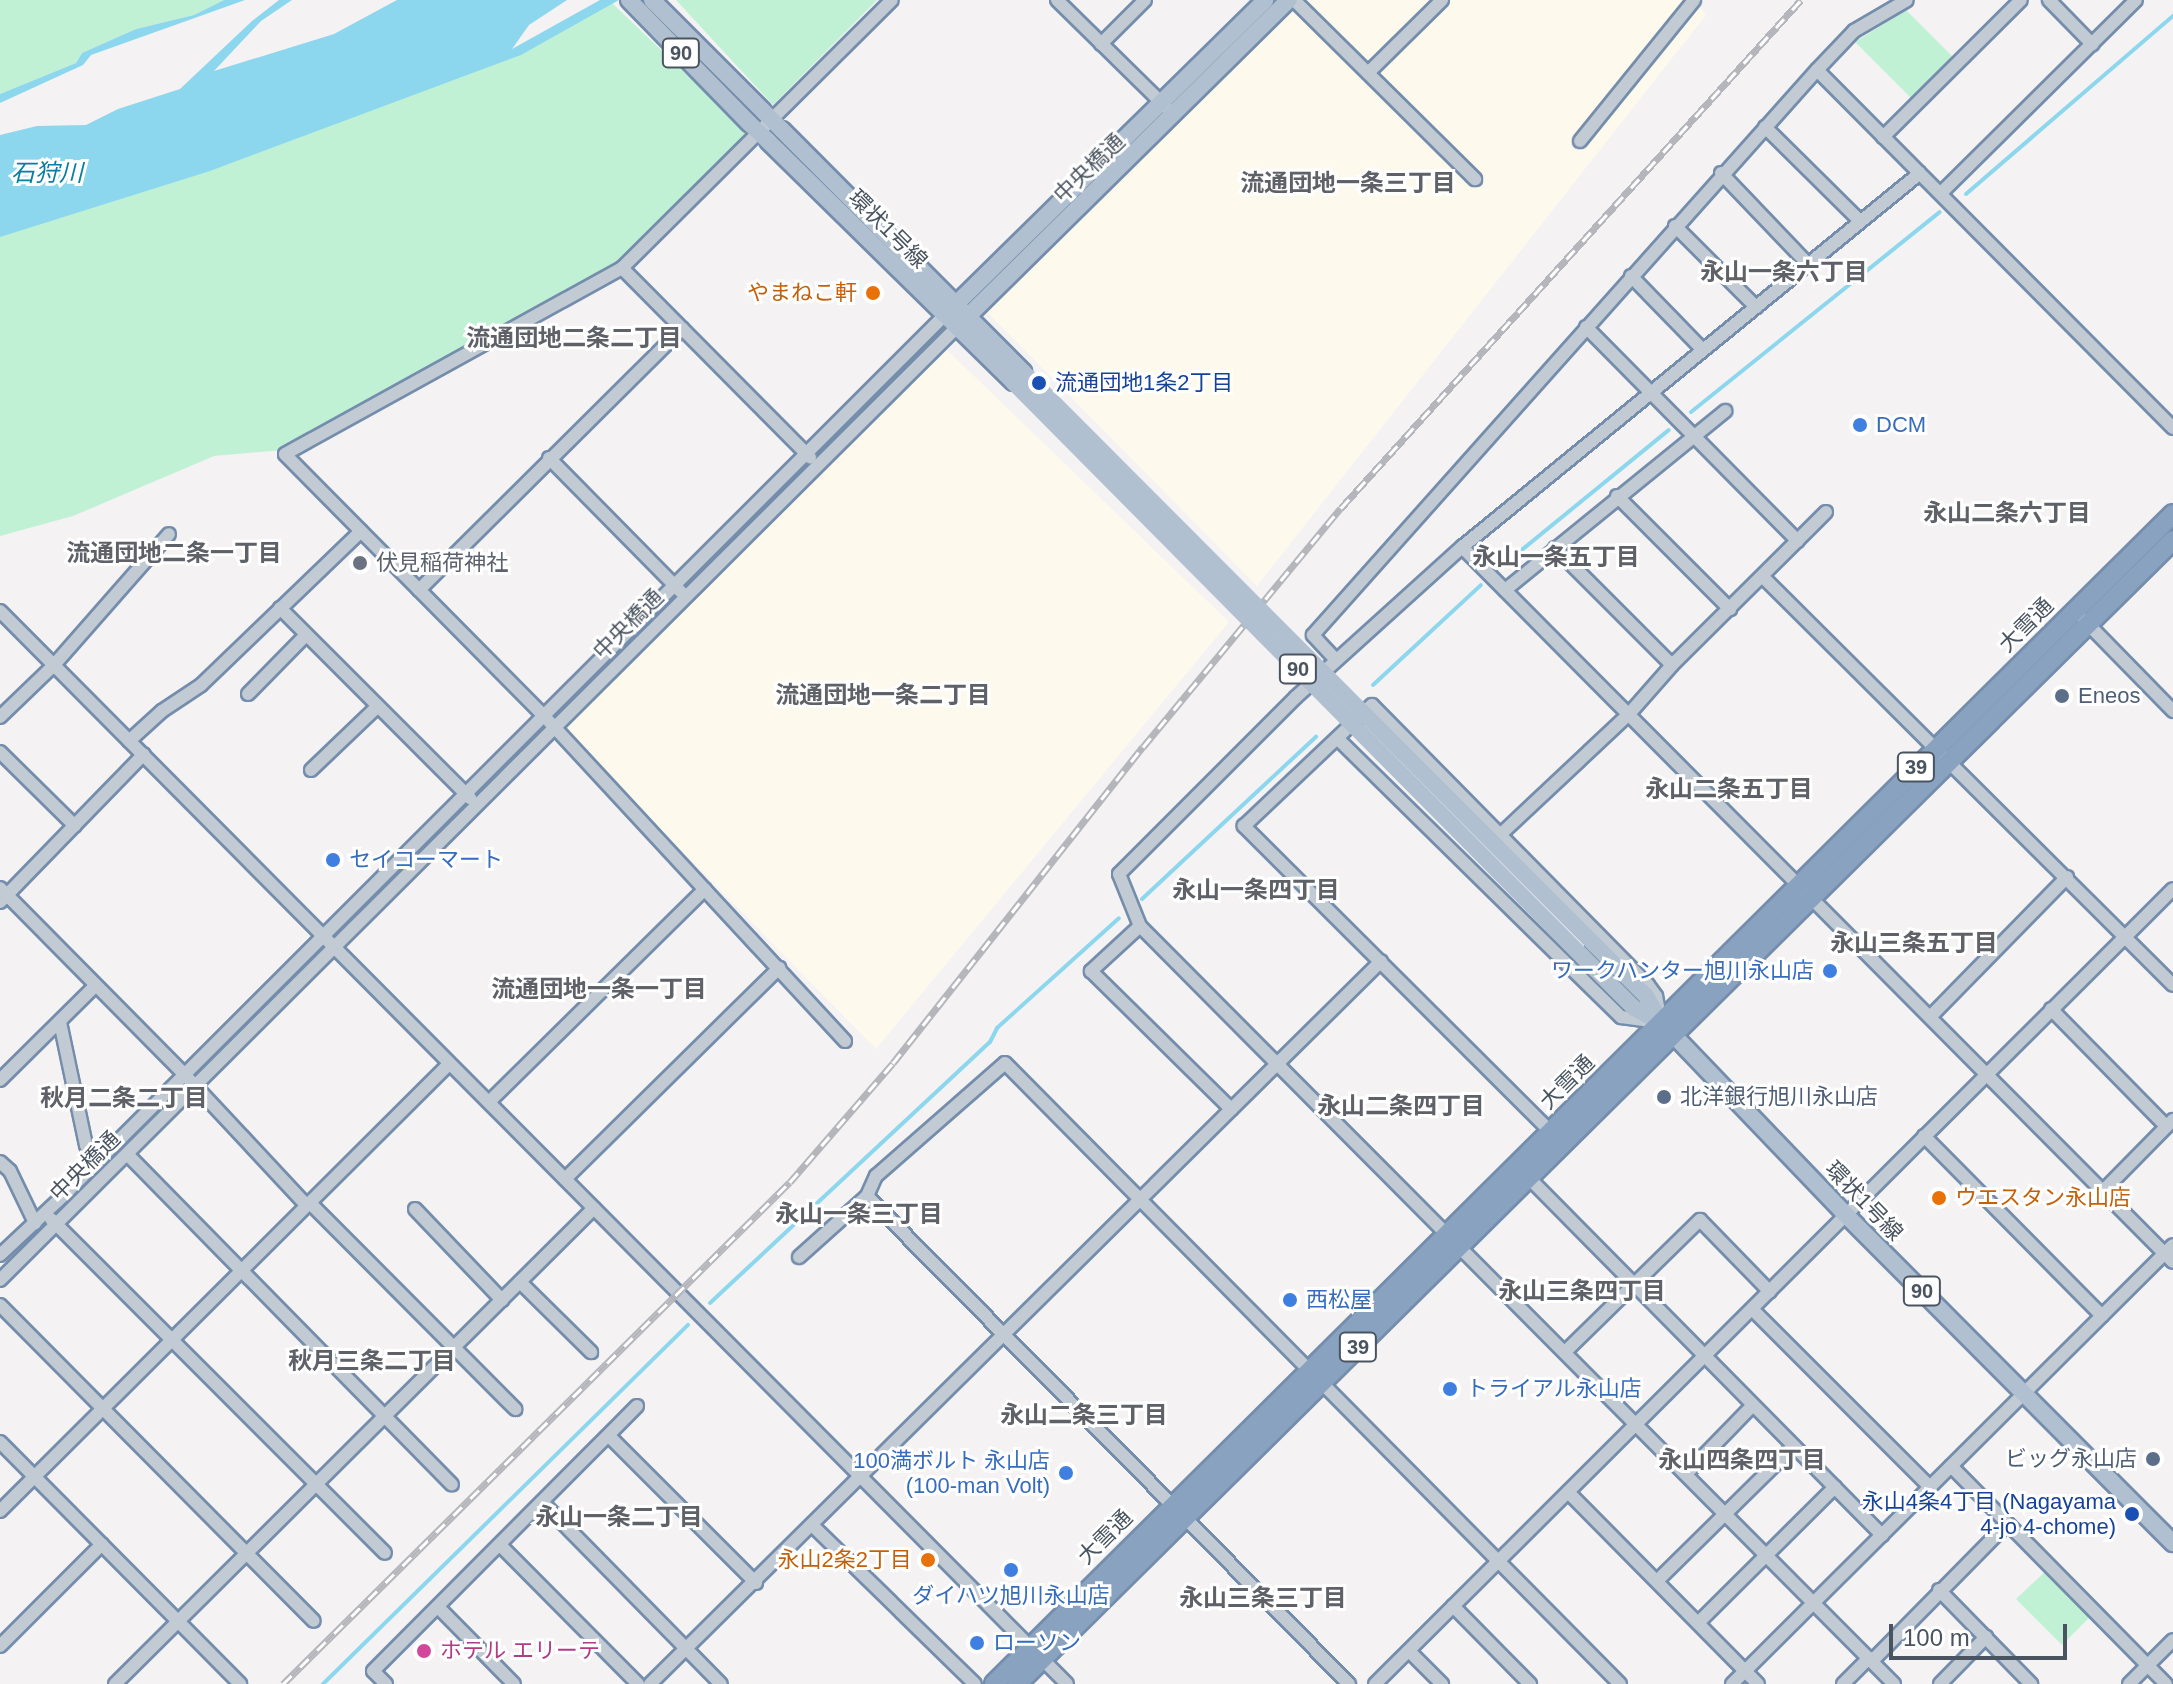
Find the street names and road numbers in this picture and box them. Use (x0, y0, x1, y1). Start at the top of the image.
road number: 90 (661, 37, 701, 69)
street label: 中央橋通 (1048, 128, 1130, 208)
street label: 環状1号線 (843, 184, 933, 274)
street label: 中央橋通 (588, 584, 668, 664)
street label: 大雪通 (1993, 592, 2059, 658)
road number: 90 (1278, 653, 1318, 685)
road number: 39 (1896, 751, 1936, 783)
street label: 大雪通 (1534, 1049, 1600, 1115)
street label: 中央橋通 (45, 1126, 125, 1206)
street label: 環状1号線 (1820, 1156, 1908, 1246)
road number: 90 (1902, 1275, 1942, 1307)
road number: 39 (1338, 1331, 1378, 1363)
street label: 大雪通 (1072, 1504, 1138, 1570)

